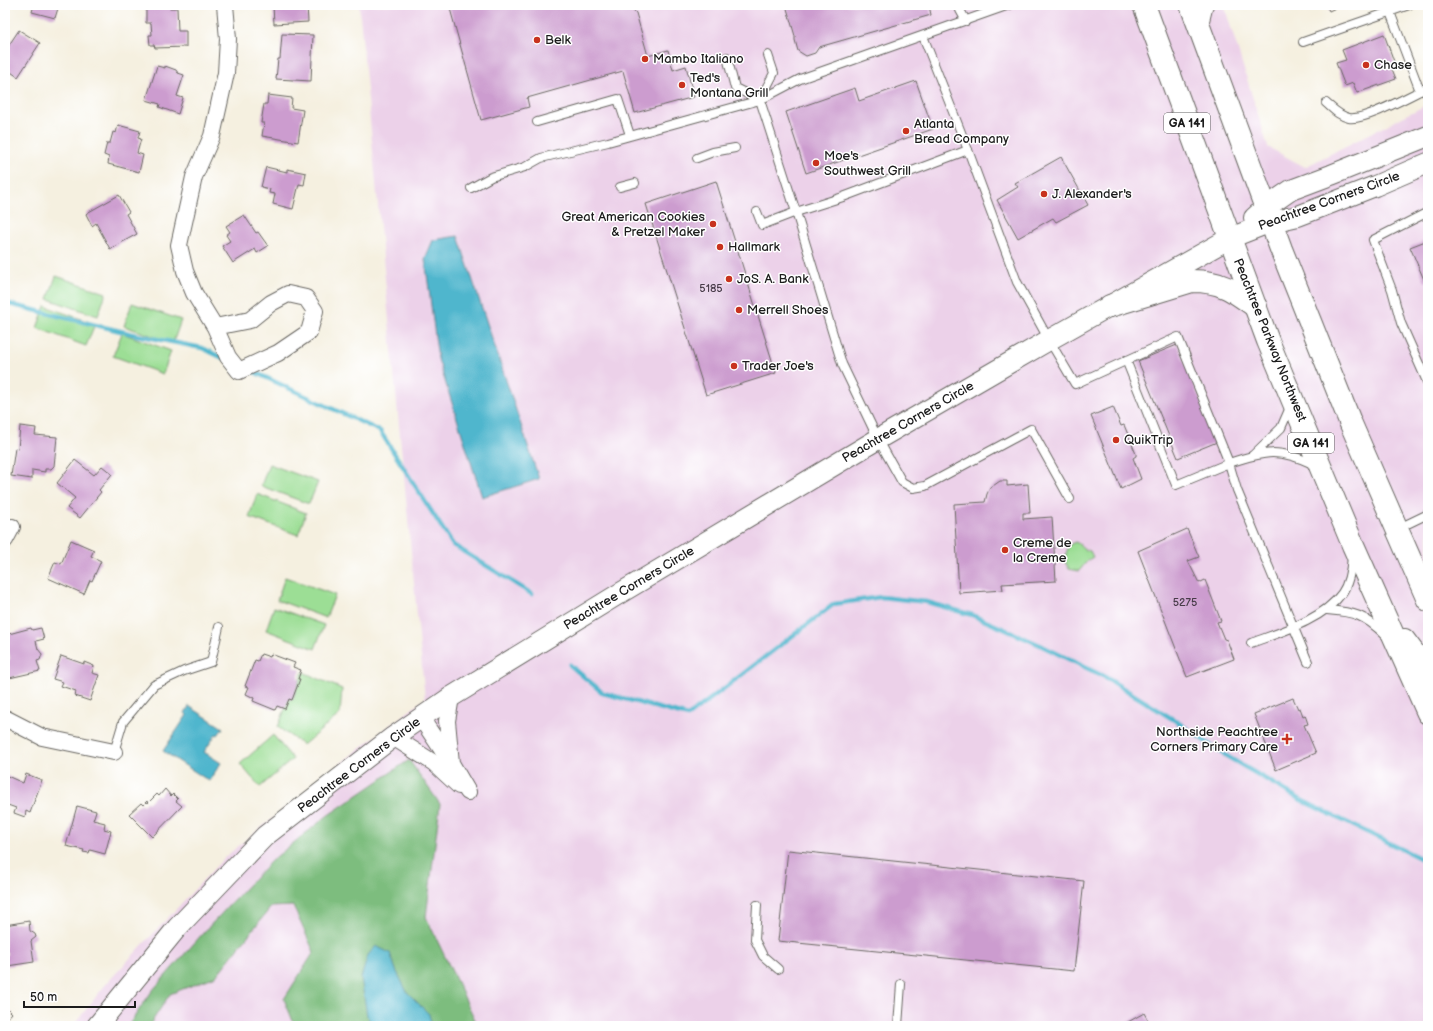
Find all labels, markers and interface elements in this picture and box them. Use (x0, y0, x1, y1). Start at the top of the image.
place label: Belk (545, 32, 572, 48)
marker: Belk (532, 35, 542, 45)
place label: Mambo Italiano (653, 51, 744, 67)
marker: Mambo Italiano (640, 54, 650, 64)
place label: Chase (1374, 57, 1412, 73)
marker: Chase (1361, 60, 1371, 70)
place label: Ted's Montana Grill (690, 70, 768, 101)
marker: Ted's Montana Grill (677, 80, 687, 90)
road number: GA 141 (1164, 113, 1210, 133)
place label: Atlanta Bread Company (914, 116, 1009, 147)
marker: Atlanta Bread Company (901, 126, 911, 136)
place label: Moe's Southwest Grill (824, 148, 911, 179)
marker: Moe's Southwest Grill (811, 158, 821, 168)
street label: Peachtree Corners Circle (1256, 168, 1402, 234)
place label: J. Alexander's (1052, 186, 1132, 202)
marker: J. Alexander's (1039, 189, 1049, 199)
place label: Great American Cookies & Pretzel Maker (561, 209, 706, 240)
marker: Great American Cookies & Pretzel Maker (708, 219, 718, 229)
place label: Hallmark (728, 239, 780, 255)
marker: Hallmark (715, 242, 725, 252)
street label: Peachtree Parkway Northwest (1230, 256, 1310, 424)
place label: JoS. A. Bank (737, 271, 809, 287)
marker: JoS. A. Bank (724, 274, 734, 284)
house number: 5185 (699, 282, 723, 295)
place label: Merrell Shoes (747, 302, 829, 318)
marker: Merrell Shoes (734, 305, 744, 315)
place label: Trader Joe's (742, 358, 814, 374)
marker: Trader Joe's (729, 361, 739, 371)
street label: Peachtree Corners Circle (839, 378, 977, 466)
place label: QuikTrip (1124, 432, 1173, 448)
road number: GA 141 (1288, 433, 1334, 453)
marker: QuikTrip (1111, 435, 1121, 445)
place label: Creme de la Creme (1013, 535, 1072, 566)
street label: Peachtree Corners Circle (561, 543, 697, 633)
marker: Creme de la Creme (1000, 545, 1010, 555)
house number: 5275 (1173, 596, 1197, 609)
street label: Peachtree Corners Circle (295, 714, 424, 816)
place label: Northside Peachtree Corners Primary Care (1150, 724, 1278, 755)
marker: Northside Peachtree Corners Primary Care (1281, 733, 1293, 745)
scale bar (24, 983, 135, 1009)
text: 50 m (30, 990, 57, 1005)

